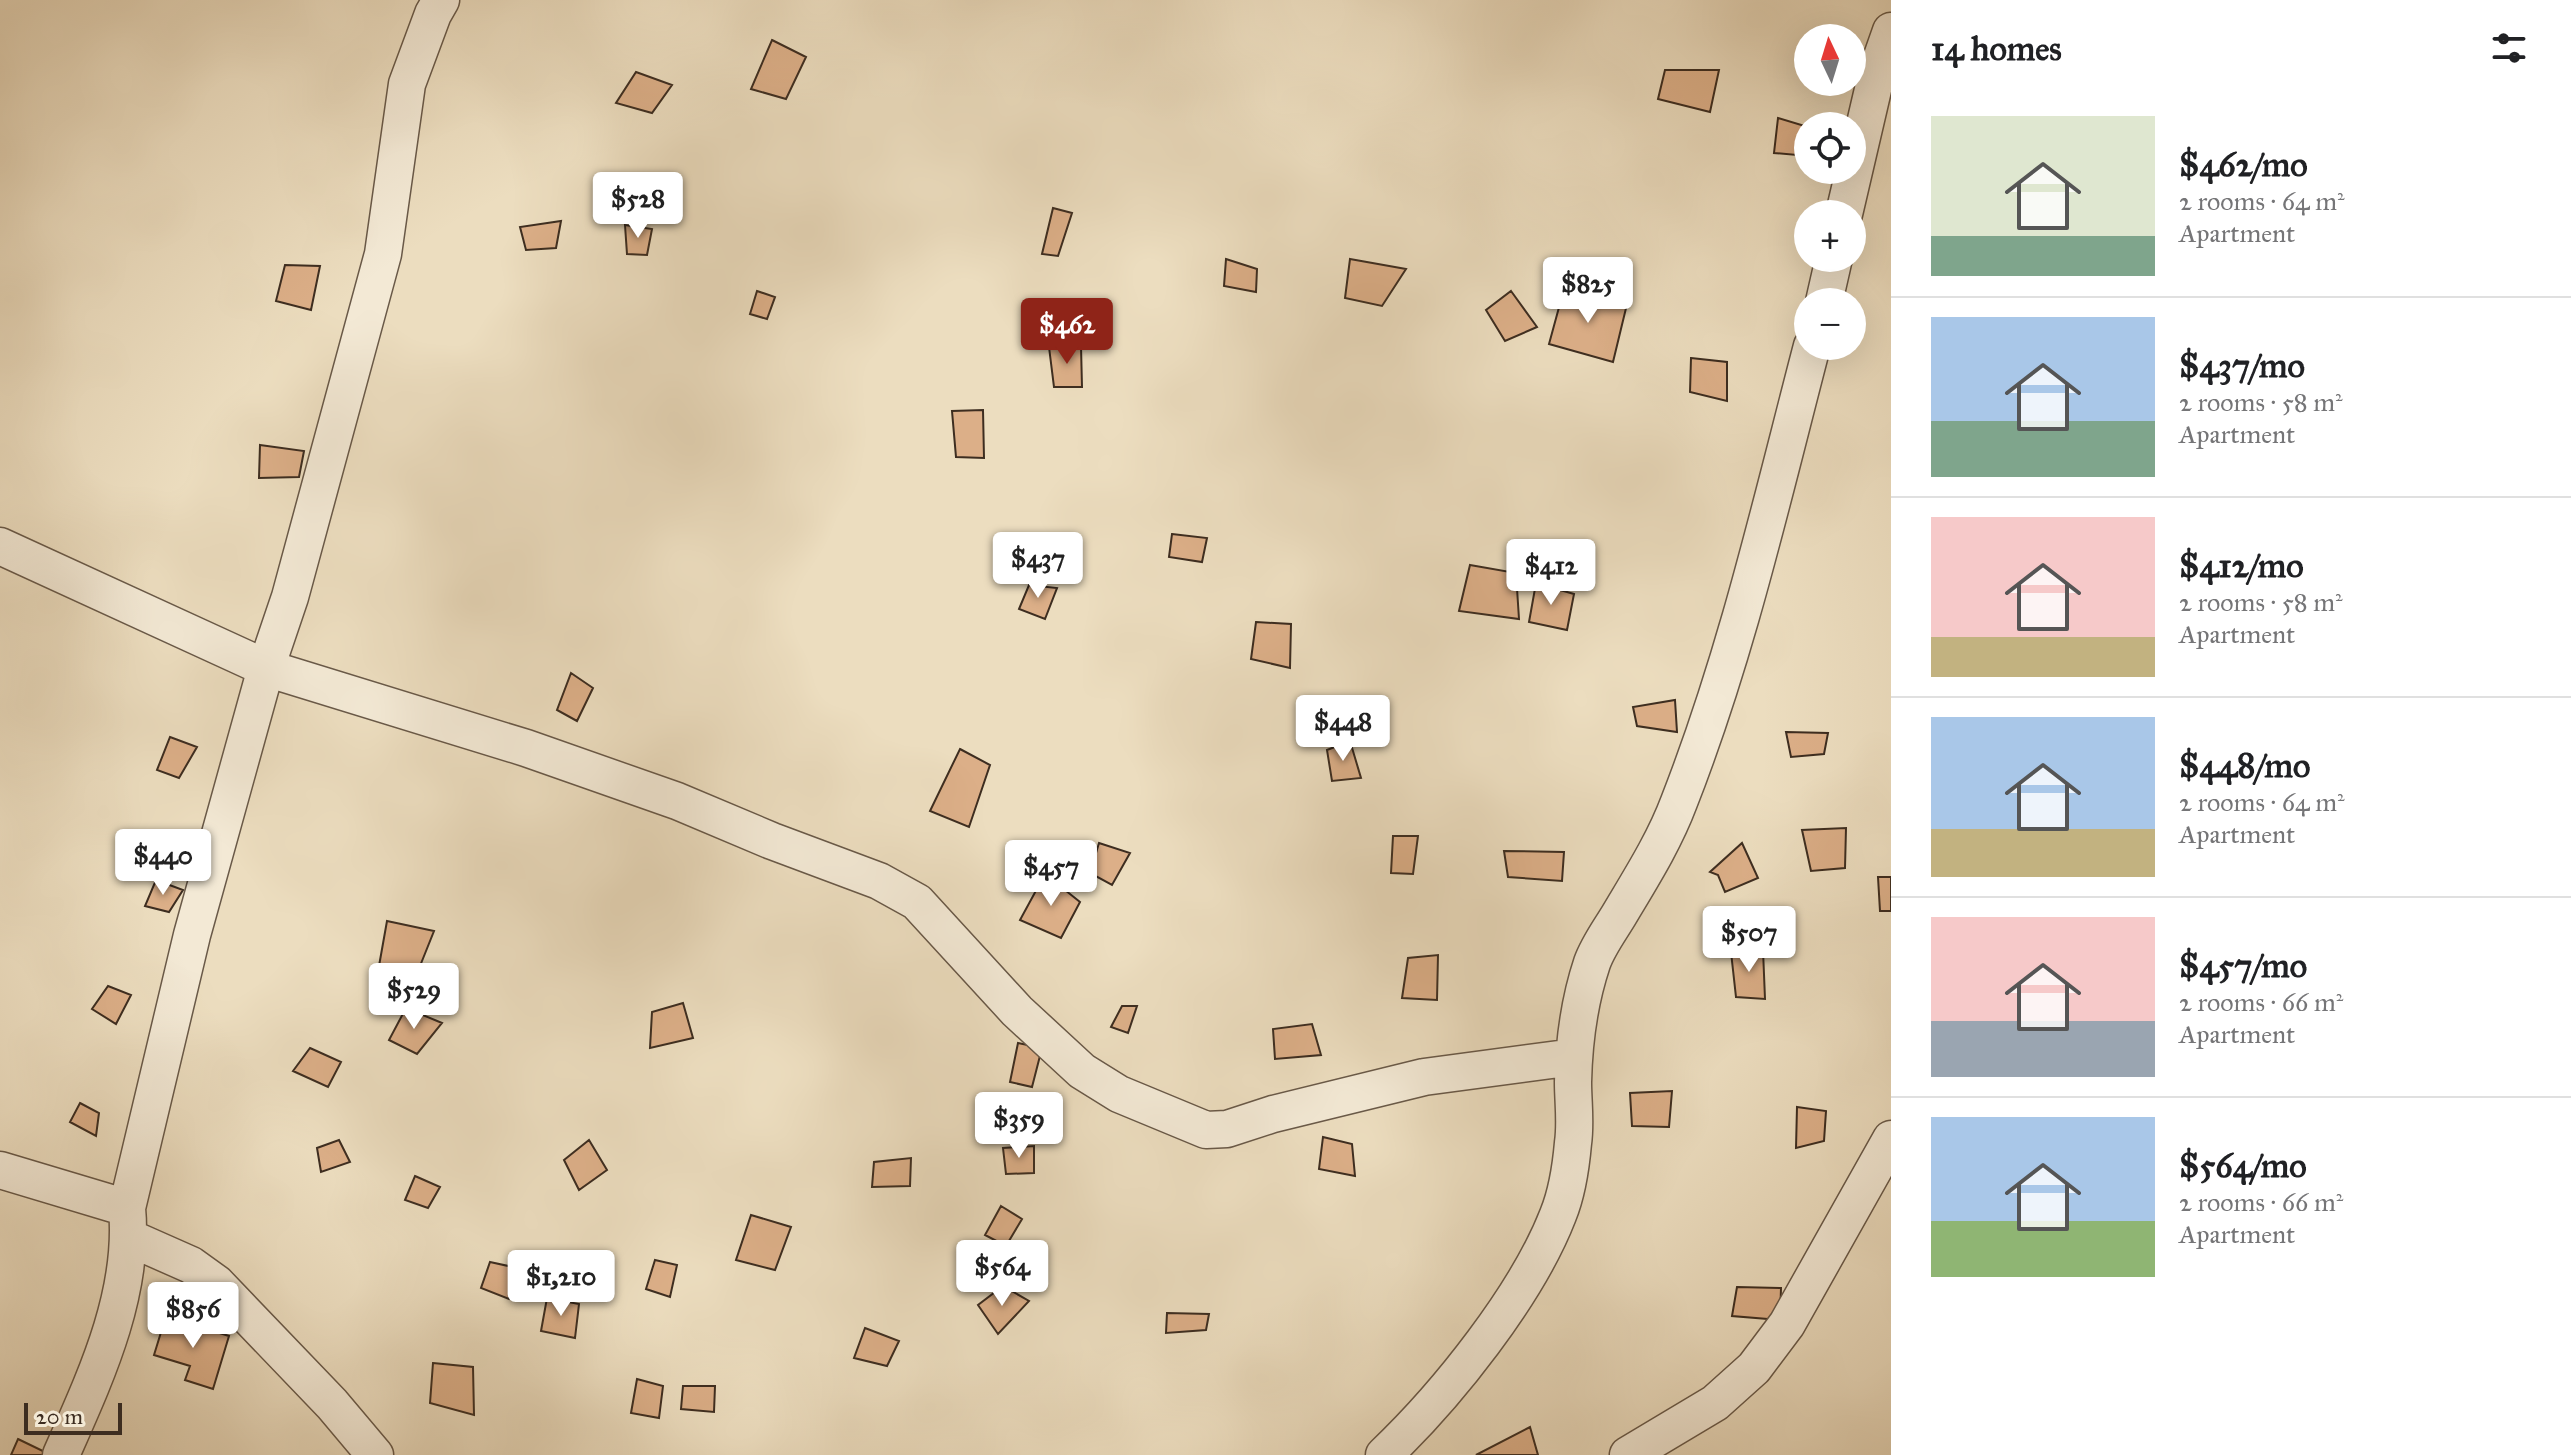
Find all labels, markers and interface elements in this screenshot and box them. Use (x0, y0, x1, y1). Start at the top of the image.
north arrow (1794, 24, 1866, 96)
map controls (1794, 24, 1866, 360)
icon: filters (2487, 26, 2531, 70)
text: 14 homes (1931, 28, 2062, 69)
button: locate (1794, 112, 1866, 184)
text: $462/mo (2179, 144, 2308, 185)
icon: home (1995, 148, 2091, 244)
pin: $528 (591, 172, 685, 240)
text: $528 (611, 182, 665, 214)
text: 2 rooms · 64 m² (2179, 185, 2345, 217)
button: + (1794, 200, 1866, 272)
text: Apartment (2179, 217, 2295, 249)
pin: $825 (1541, 257, 1635, 325)
text: $825 (1561, 267, 1615, 299)
button: − (1794, 288, 1866, 360)
pin: $462 (1020, 298, 1114, 366)
text: $462 (1039, 308, 1095, 340)
text: $437/mo (2179, 345, 2305, 386)
icon: home (1995, 349, 2091, 445)
text: 2 rooms · 58 m² (2179, 386, 2343, 418)
text: Apartment (2179, 418, 2295, 450)
pin: $437 (991, 532, 1085, 600)
pin: $412 (1504, 539, 1598, 607)
text: $437 (1011, 542, 1065, 574)
text: $412/mo (2179, 545, 2304, 586)
text: $412 (1524, 549, 1578, 581)
icon: home (1995, 549, 2091, 645)
text: 2 rooms · 58 m² (2179, 586, 2343, 618)
text: Apartment (2179, 618, 2295, 650)
pin: $448 (1296, 695, 1390, 763)
text: $448 (1314, 705, 1372, 737)
text: $448/mo (2179, 745, 2310, 786)
icon: home (1995, 749, 2091, 845)
text: 2 rooms · 64 m² (2179, 786, 2345, 818)
text: Apartment (2179, 818, 2295, 850)
pin: $440 (116, 829, 210, 897)
text: $440 (133, 839, 193, 871)
pin: $457 (1004, 840, 1098, 908)
text: $457 (1023, 850, 1079, 882)
pin: $507 (1702, 906, 1796, 974)
text: $507 (1721, 916, 1777, 948)
text: $457/mo (2179, 945, 2307, 986)
icon: home (1995, 949, 2091, 1045)
pin: $529 (367, 963, 461, 1031)
text: $529 (387, 973, 441, 1005)
text: 2 rooms · 66 m² (2179, 986, 2343, 1018)
text: Apartment (2179, 1018, 2295, 1050)
pin: $359 (972, 1092, 1066, 1160)
text: $359 (993, 1102, 1045, 1134)
text: $564/mo (2179, 1145, 2307, 1186)
icon: home (1995, 1149, 2091, 1245)
text: 2 rooms · 66 m² (2179, 1186, 2343, 1218)
text: Apartment (2179, 1218, 2295, 1250)
pin: $564 (955, 1240, 1049, 1308)
pin: $1,210 (496, 1250, 626, 1318)
text: $564 (974, 1250, 1030, 1282)
text: $1,210 (526, 1260, 596, 1292)
pin: $856 (146, 1282, 240, 1350)
text: $856 (166, 1292, 220, 1324)
scale bar (24, 1399, 122, 1435)
text: 20 m (36, 1403, 83, 1430)

